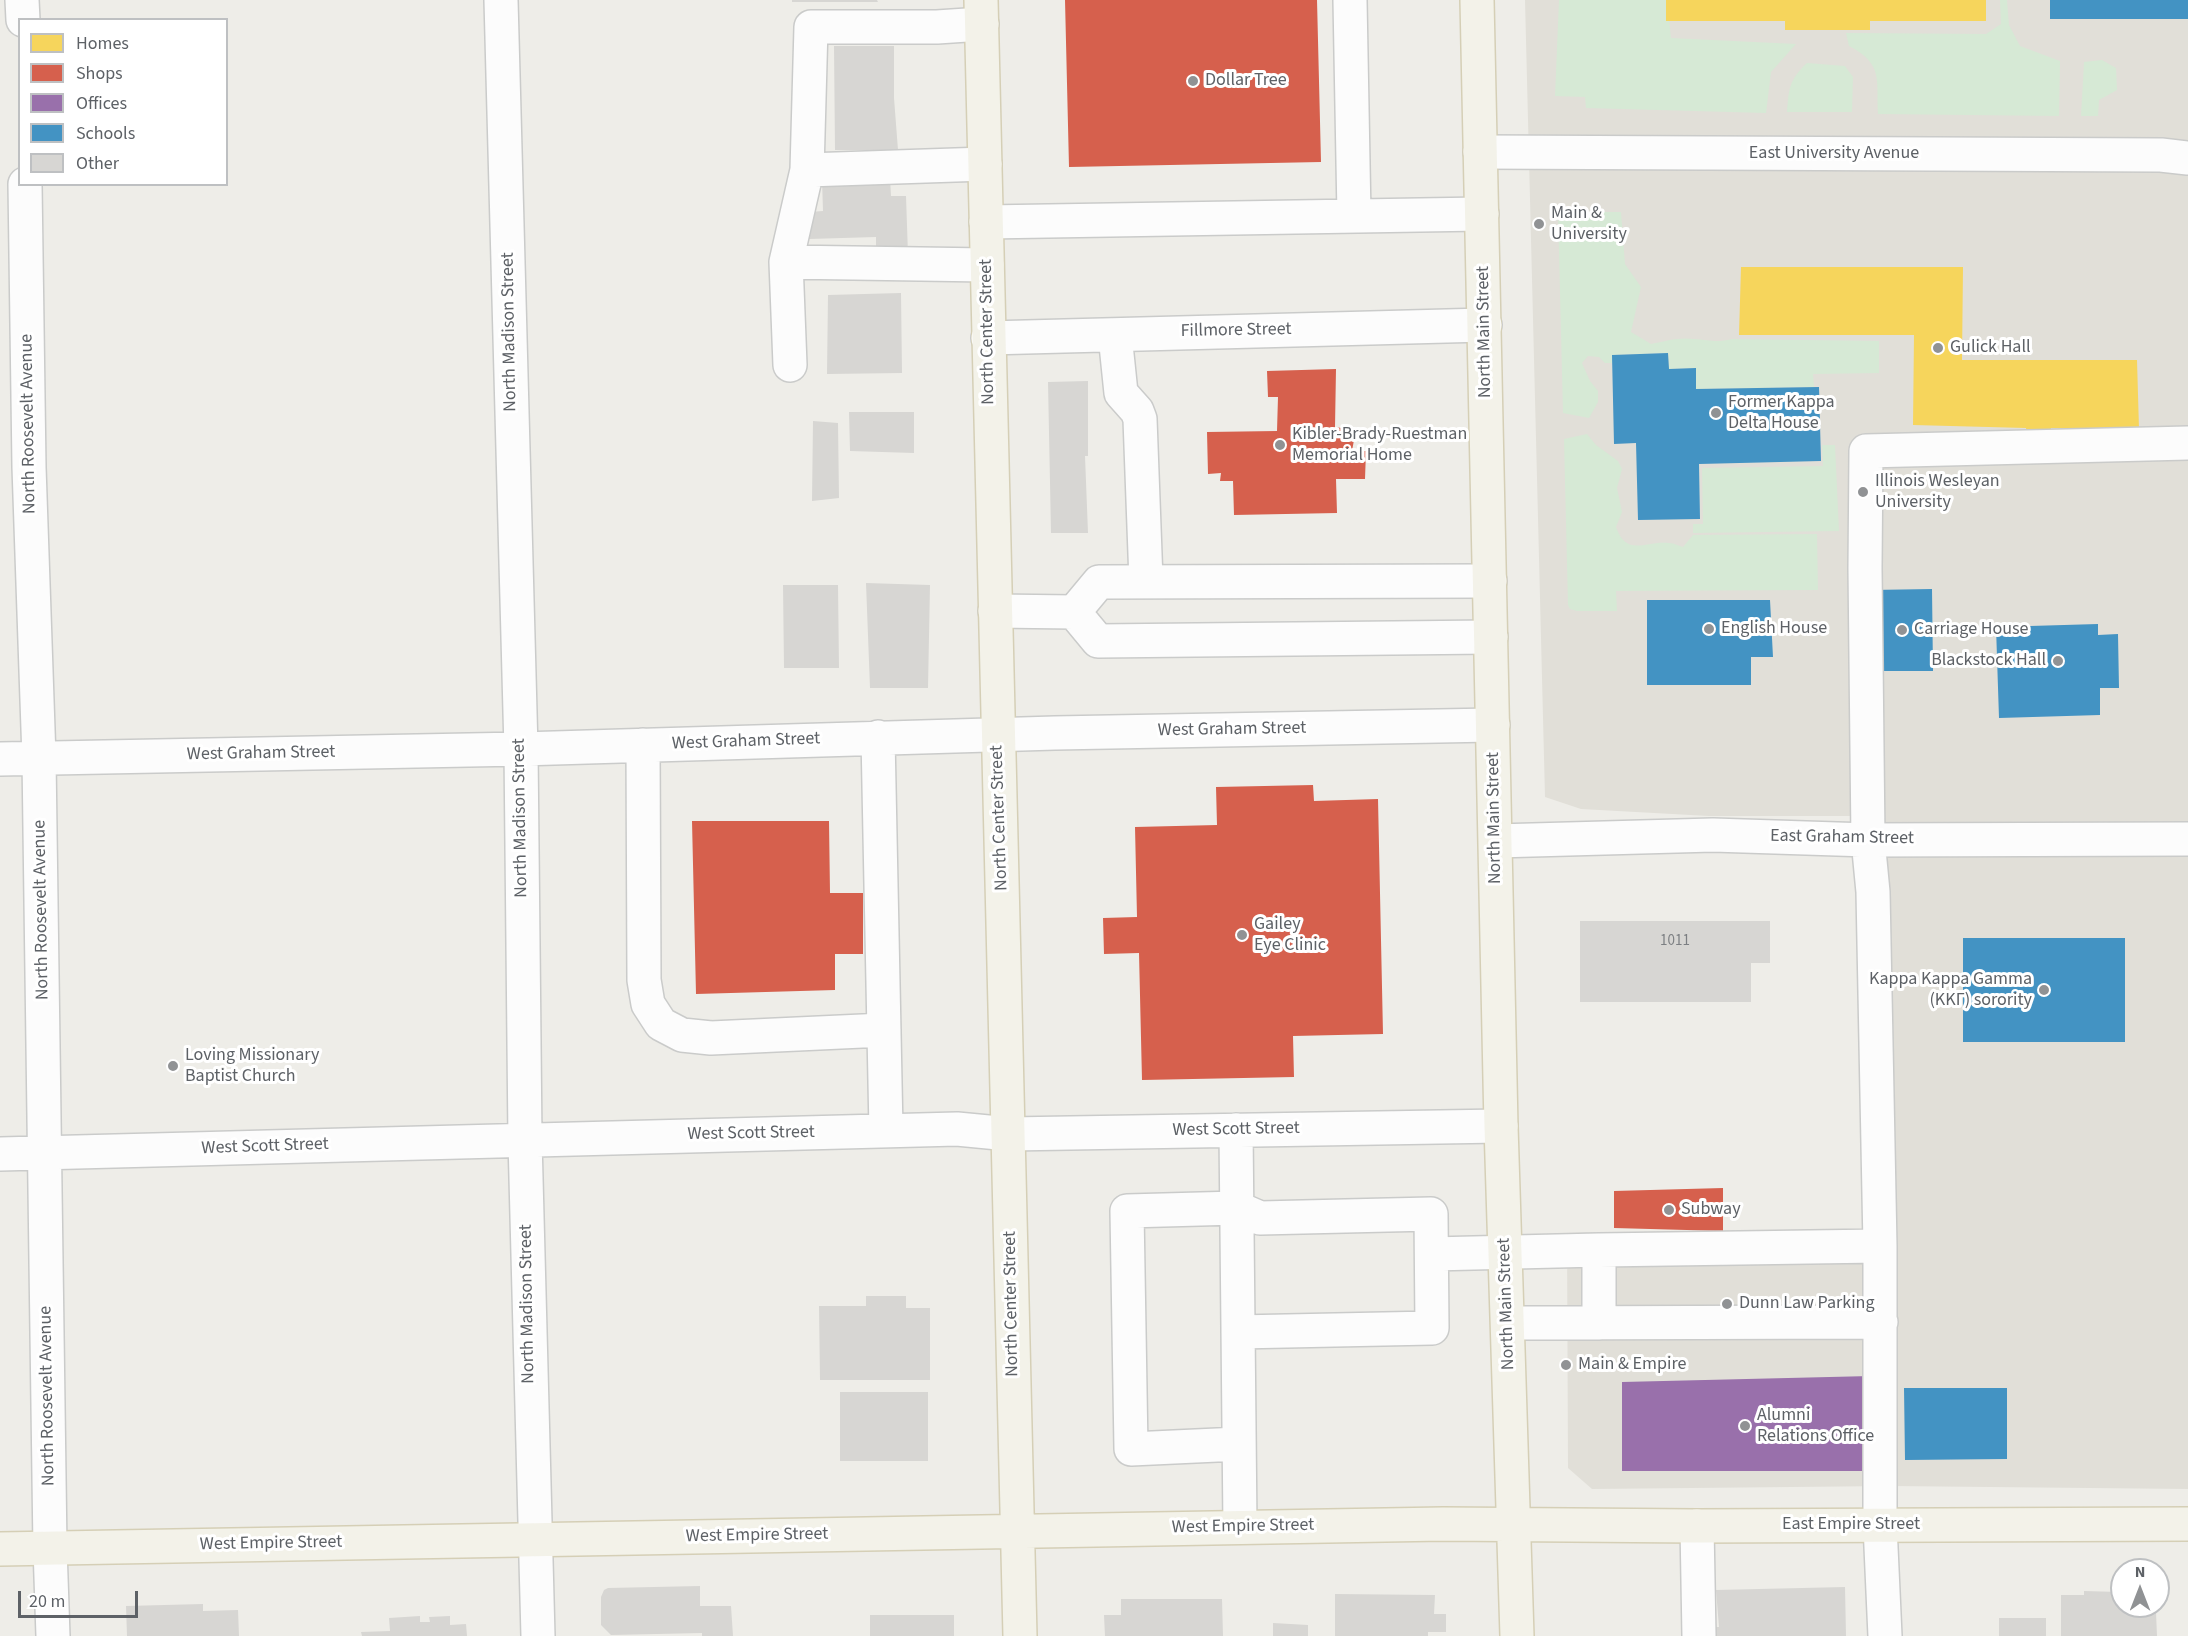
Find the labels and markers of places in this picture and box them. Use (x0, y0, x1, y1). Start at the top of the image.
place label: Dollar Tree (1205, 70, 1287, 92)
marker: Dollar Tree (1186, 74, 1200, 88)
place label: Main & University (1551, 203, 1627, 246)
marker: Main & University (1532, 217, 1546, 231)
place label: Gulick Hall (1950, 337, 2031, 359)
marker: Gulick Hall (1931, 341, 1945, 355)
place label: Former Kappa Delta House (1728, 392, 1835, 434)
marker: Former Kappa Delta House (1709, 406, 1723, 420)
place label: Kibler-Brady-Ruestman Memorial Home (1292, 424, 1467, 466)
marker: Kibler-Brady-Ruestman Memorial Home (1273, 438, 1287, 452)
place label: Illinois Wesleyan University (1875, 471, 2000, 514)
marker: Illinois Wesleyan University (1856, 485, 1870, 499)
place label: English House (1721, 618, 1827, 640)
place label: Carriage House (1914, 619, 2028, 641)
marker: English House (1702, 622, 1716, 636)
marker: Carriage House (1895, 623, 1909, 637)
place label: Blackstock Hall (1931, 650, 2046, 672)
marker: Blackstock Hall (2051, 654, 2065, 668)
place label: Gailey Eye Clinic (1254, 914, 1326, 956)
marker: Gailey Eye Clinic (1235, 928, 1249, 942)
place label: Kappa Kappa Gamma (ΚΚΓ) sorority (1869, 969, 2032, 1012)
marker: Kappa Kappa Gamma (ΚΚΓ) sorority (2037, 983, 2051, 997)
place label: Loving Missionary Baptist Church (185, 1045, 319, 1088)
marker: Loving Missionary Baptist Church (166, 1059, 180, 1073)
place label: Subway (1681, 1199, 1741, 1221)
marker: Subway (1662, 1203, 1676, 1217)
place label: Dunn Law Parking (1739, 1293, 1875, 1315)
marker: Dunn Law Parking (1720, 1297, 1734, 1311)
place label: Main & Empire (1578, 1354, 1686, 1376)
marker: Main & Empire (1559, 1358, 1573, 1372)
place label: Alumni Relations Office (1757, 1405, 1874, 1448)
marker: Alumni Relations Office (1738, 1419, 1752, 1433)

